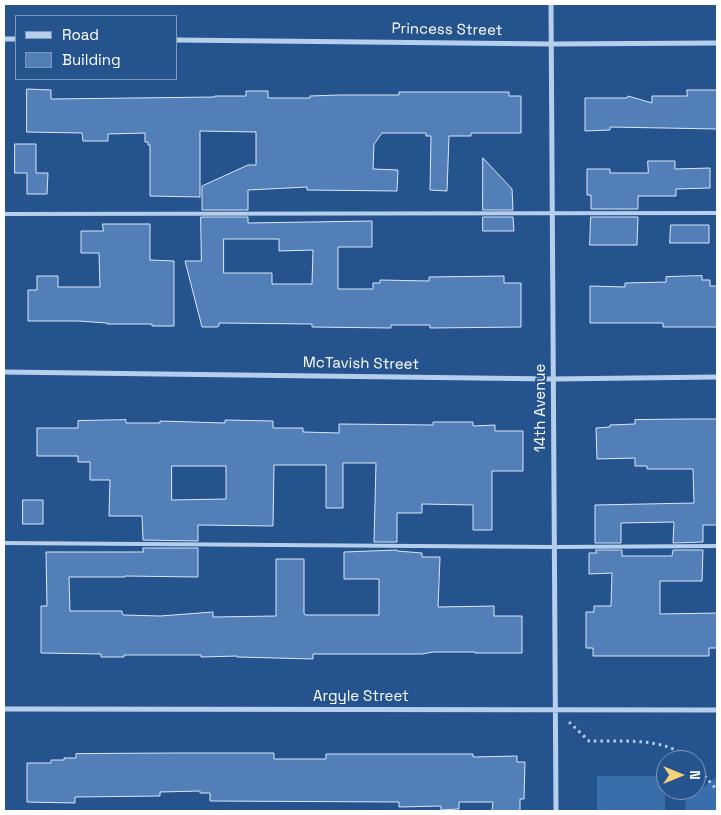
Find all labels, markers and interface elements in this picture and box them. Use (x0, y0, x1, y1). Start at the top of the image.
legend (15, 15, 178, 80)
street label: Princess Street (391, 20, 503, 40)
text: Road (62, 25, 99, 44)
text: Building (62, 50, 121, 69)
street label: McTavish Street (303, 354, 419, 374)
street label: 14th Avenue (532, 364, 550, 452)
street label: Argyle Street (313, 688, 409, 706)
north arrow (656, 750, 706, 800)
text: N (686, 770, 704, 780)

